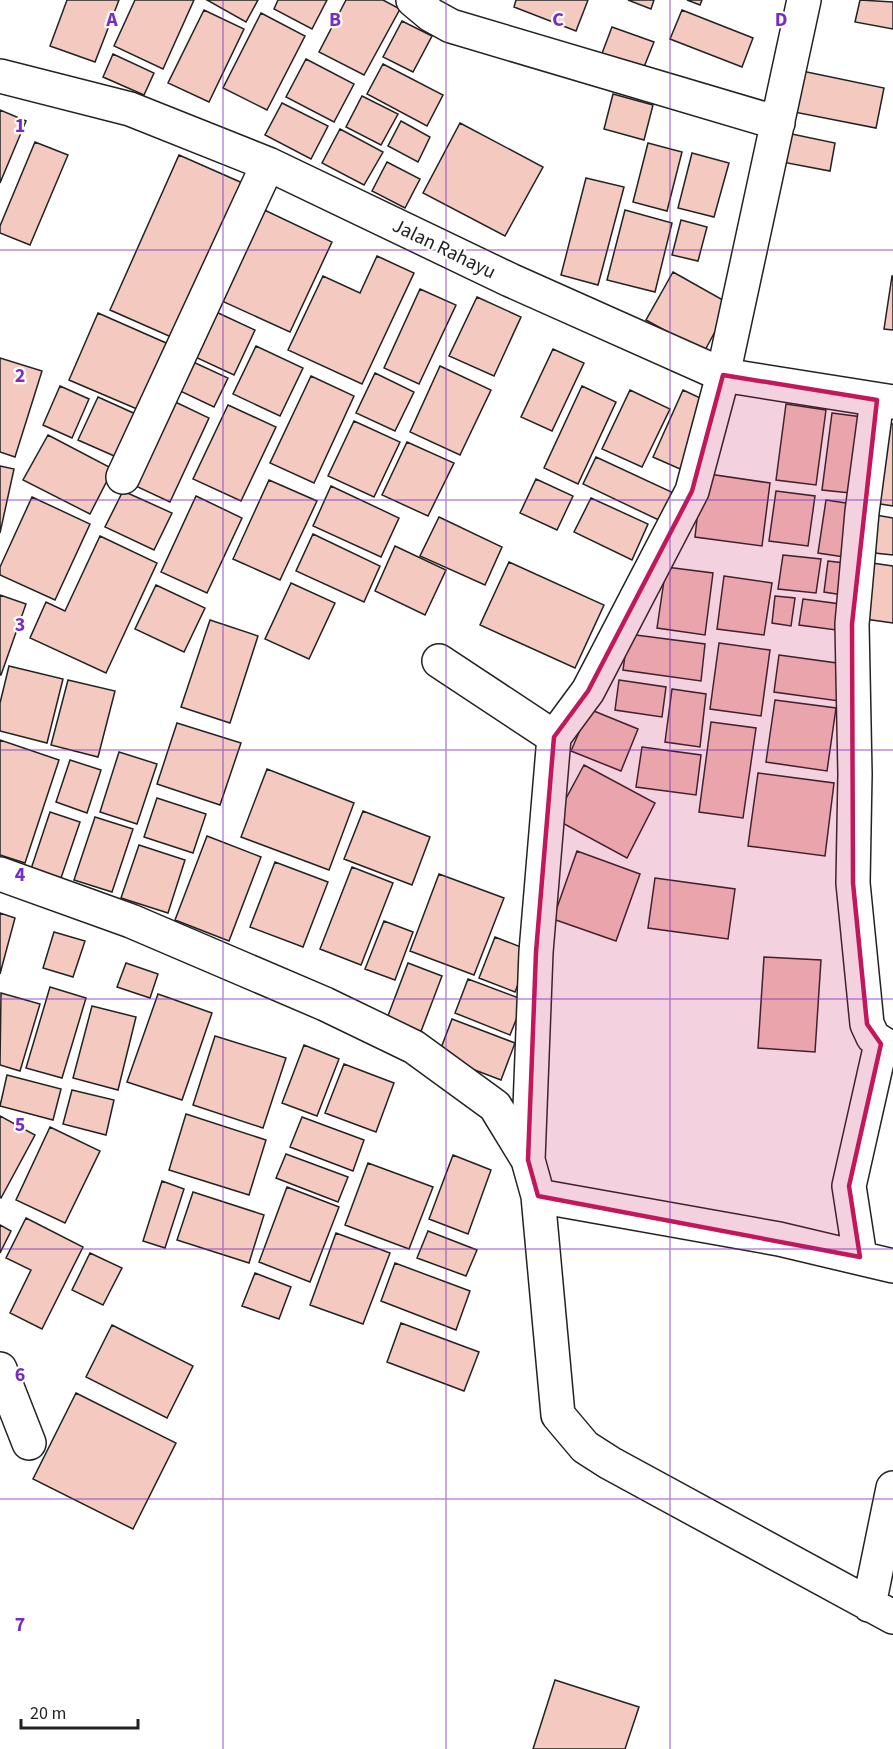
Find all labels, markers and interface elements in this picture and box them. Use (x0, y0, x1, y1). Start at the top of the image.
text: A (105, 6, 118, 34)
text: B (329, 6, 341, 34)
text: C (552, 6, 564, 34)
text: D (775, 6, 787, 34)
text: 1 (15, 112, 25, 140)
street label: Jalan Rahayu (387, 212, 501, 286)
text: 2 (15, 362, 25, 390)
text: 3 (15, 611, 25, 639)
text: 4 (15, 861, 26, 889)
text: 5 (15, 1111, 25, 1139)
text: 6 (15, 1361, 25, 1389)
text: 7 (15, 1611, 25, 1639)
scale bar (21, 1692, 138, 1730)
text: 20 m (30, 1701, 66, 1726)

